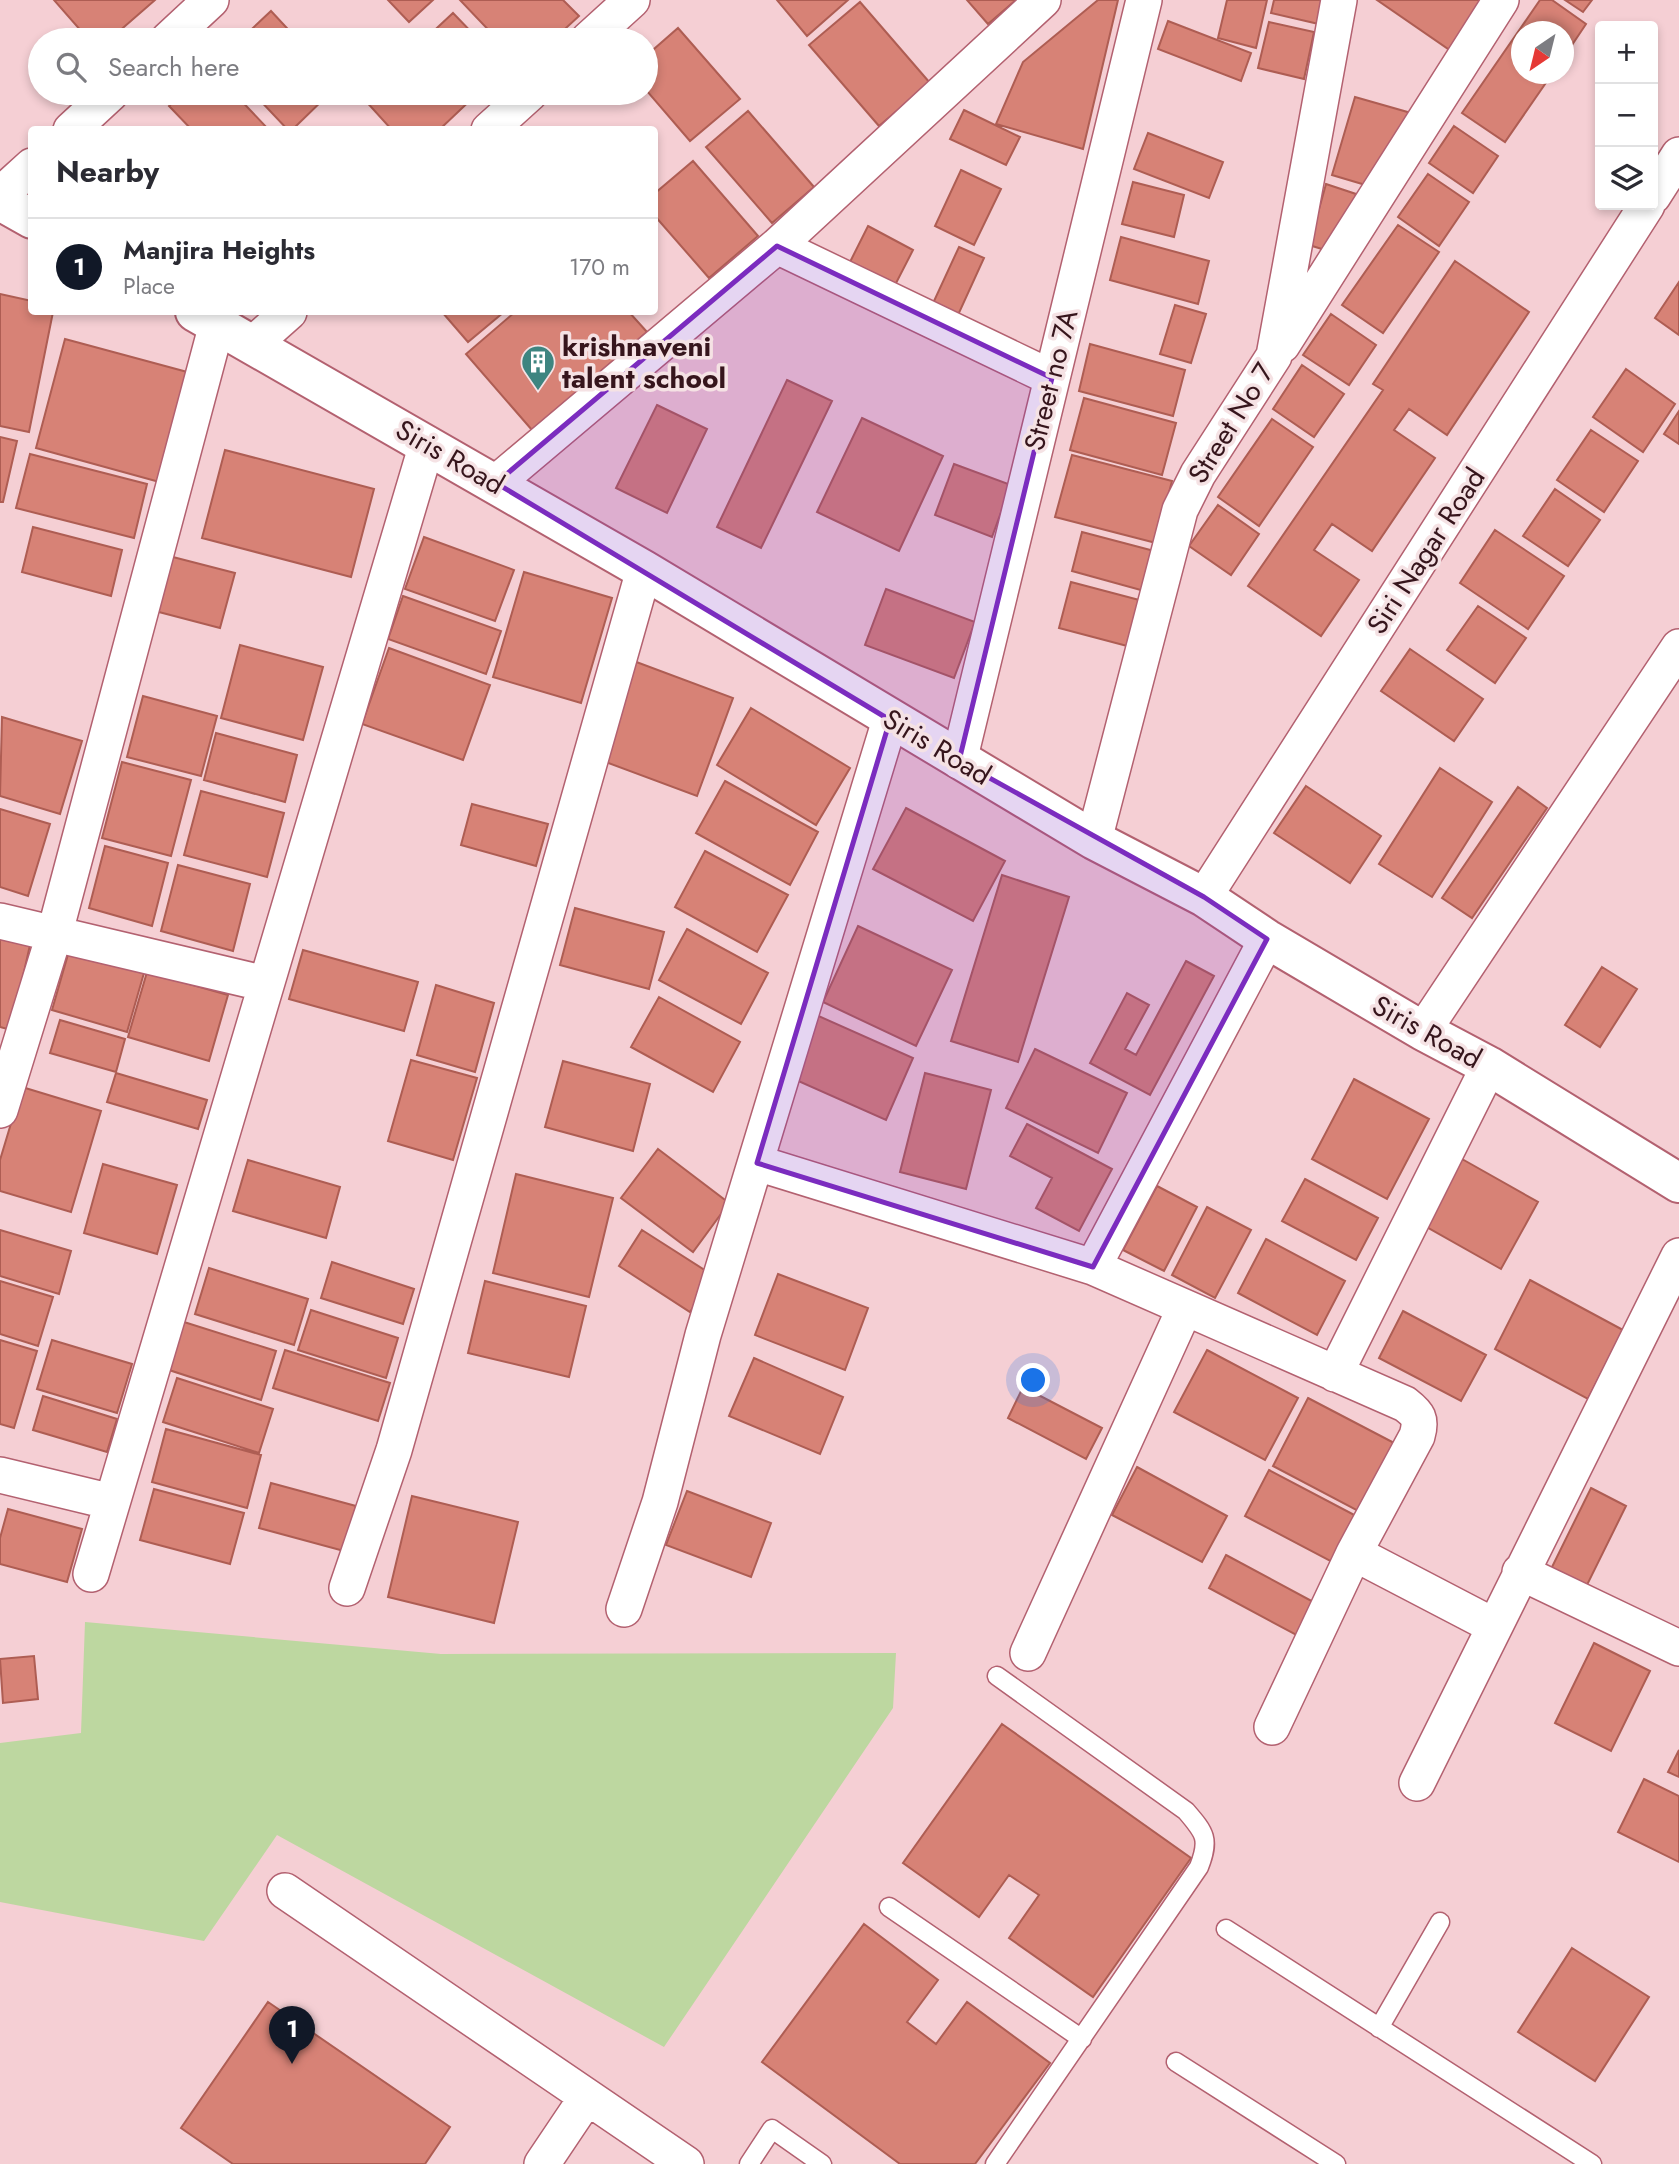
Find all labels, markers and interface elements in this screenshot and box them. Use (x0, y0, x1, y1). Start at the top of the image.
north arrow (1511, 21, 1574, 84)
map controls (1595, 21, 1658, 210)
button: + (1595, 21, 1658, 84)
search box (28, 28, 658, 105)
icon: search (52, 48, 90, 86)
text: Search here (108, 48, 240, 86)
button: − (1595, 84, 1658, 147)
button: layers (1595, 147, 1658, 210)
text: Nearby (56, 150, 159, 193)
text: Manjira Heights (123, 231, 315, 269)
text: 1 (73, 250, 85, 284)
text: 170 m (569, 250, 630, 284)
text: Place (123, 269, 175, 303)
street label: Street no 7A (1014, 305, 1088, 455)
place label: krishnaveni talent school (562, 326, 726, 399)
building icon: krishnaveni talent school (519, 343, 557, 392)
street label: Street No 7 (1178, 355, 1284, 491)
street label: Siris Road (388, 409, 512, 505)
street label: Siri Nagar Road (1357, 460, 1495, 642)
street label: Siris Road (875, 699, 999, 795)
street label: Siris Road (1365, 985, 1489, 1079)
your location (1016, 1363, 1050, 1397)
pin: 1 (269, 2006, 315, 2064)

